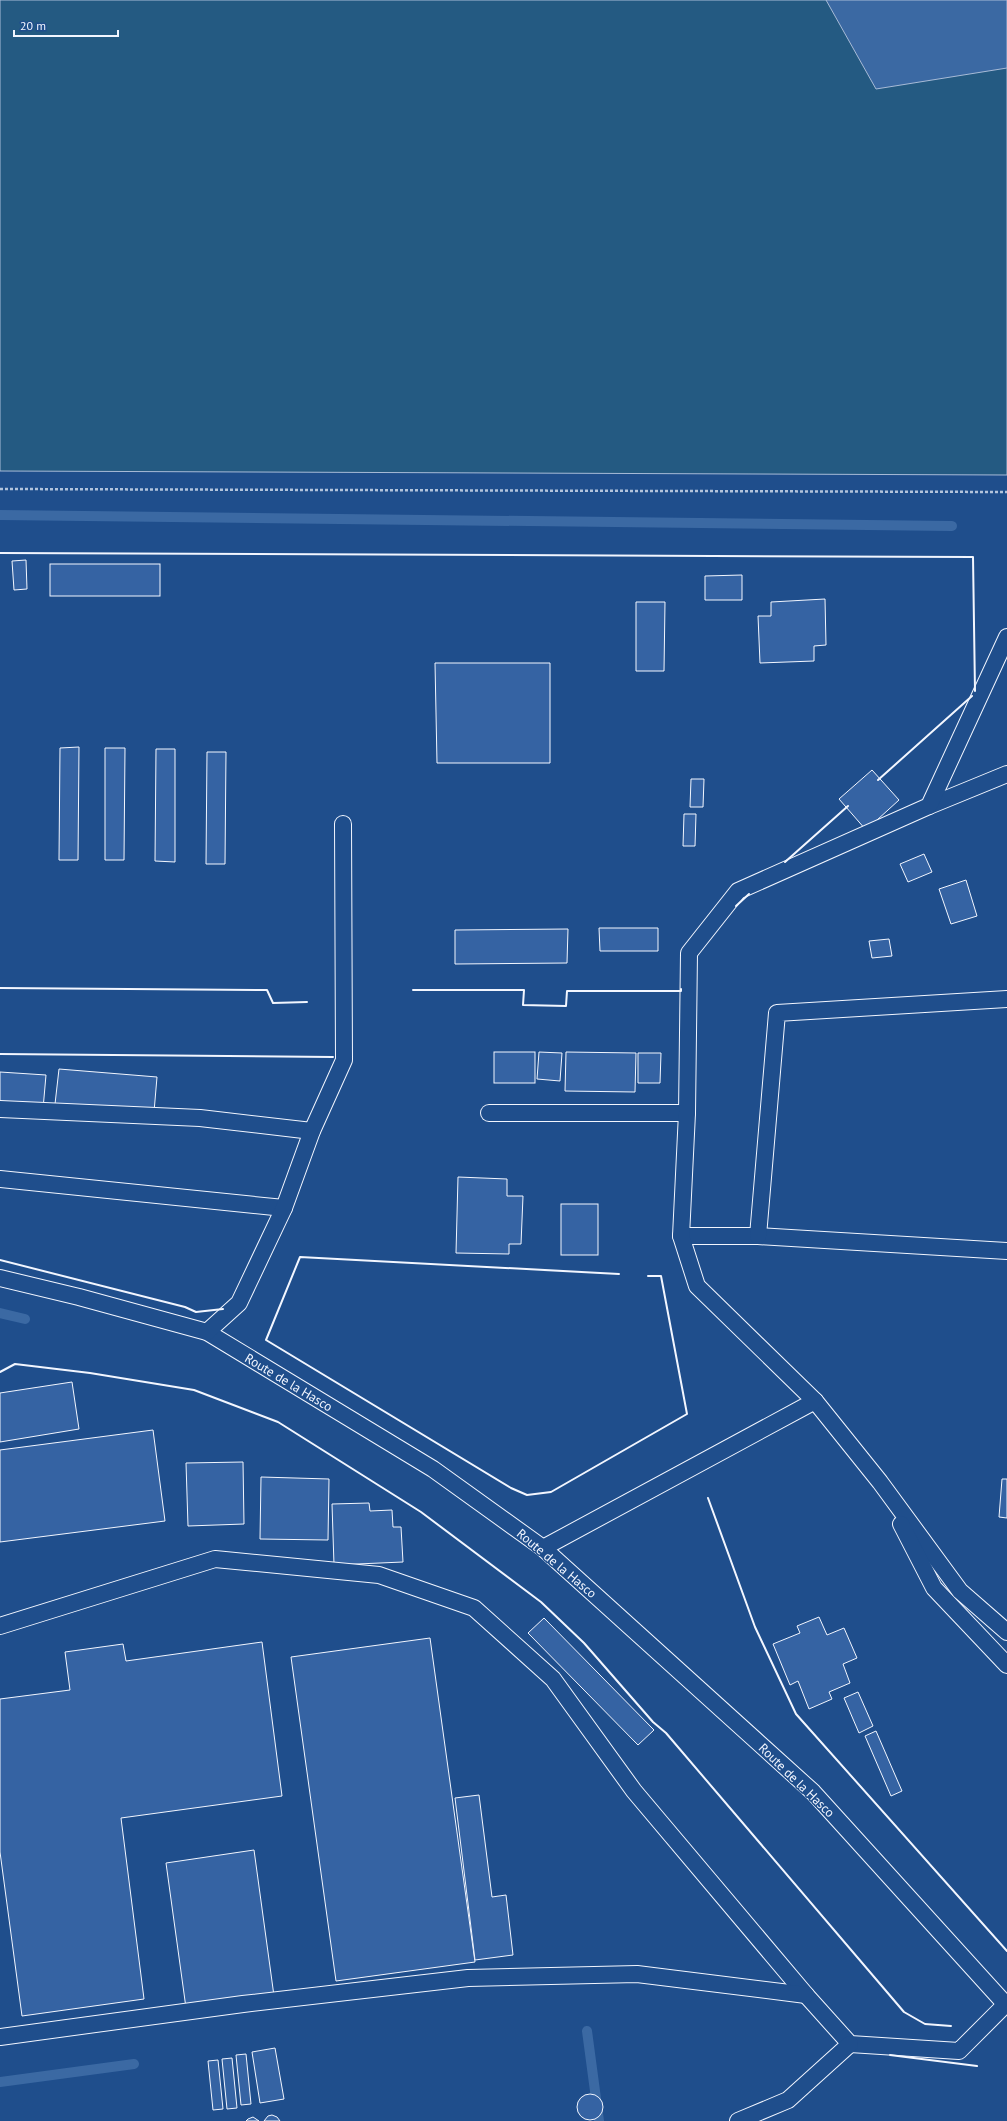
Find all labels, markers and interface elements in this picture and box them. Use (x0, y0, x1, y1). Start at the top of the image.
scale bar (14, 12, 118, 38)
text: 20 m (20, 18, 46, 33)
street label: Route de la Hasco (242, 1350, 336, 1415)
street label: Route de la Hasco (513, 1525, 600, 1602)
street label: Route de la Hasco (755, 1740, 838, 1821)

